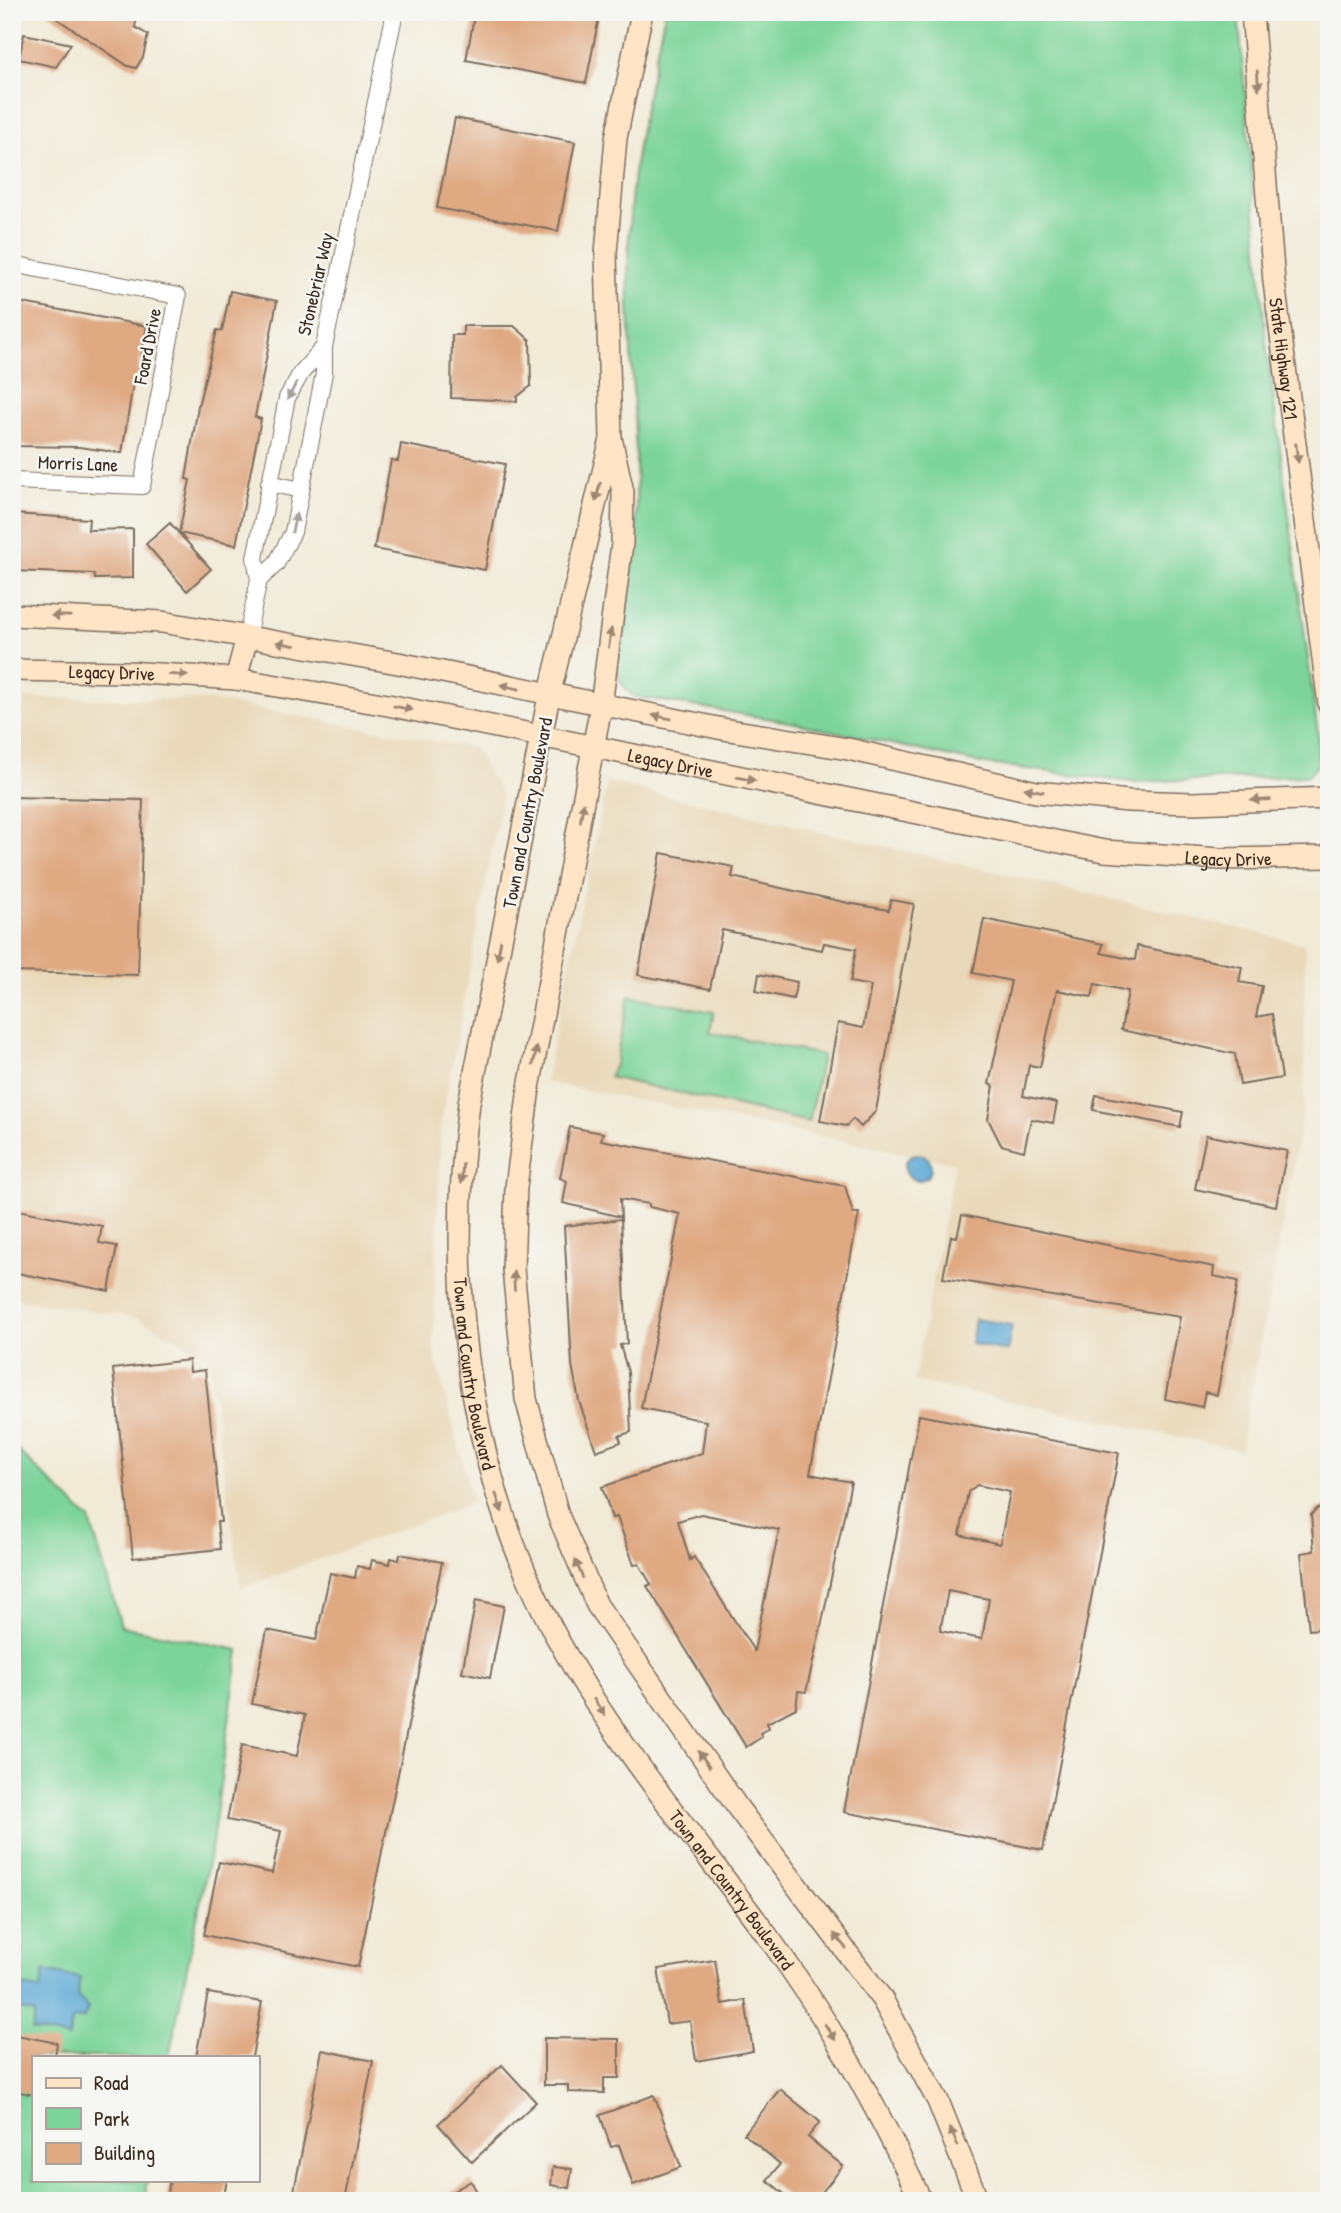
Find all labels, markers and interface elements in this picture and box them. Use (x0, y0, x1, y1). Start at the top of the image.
one-way arrow (1253, 69, 1264, 91)
street label: Stonebriar Way (291, 230, 339, 338)
street label: State Highway 121 (1263, 296, 1305, 421)
street label: Foard Drive (127, 305, 167, 387)
one-way arrow (286, 381, 297, 401)
one-way arrow (1292, 442, 1303, 464)
street label: Morris Lane (37, 449, 119, 477)
one-way arrow (592, 481, 603, 503)
one-way arrow (289, 512, 300, 534)
one-way arrow (50, 610, 72, 622)
one-way arrow (604, 627, 615, 649)
one-way arrow (275, 638, 297, 649)
street label: Legacy Drive (69, 658, 156, 687)
one-way arrow (168, 670, 190, 681)
one-way arrow (499, 682, 521, 693)
one-way arrow (392, 703, 414, 714)
one-way arrow (651, 712, 673, 723)
street label: Town and Country Boulevard (496, 715, 558, 911)
street label: Legacy Drive (626, 741, 716, 784)
one-way arrow (735, 774, 757, 785)
one-way arrow (1023, 785, 1045, 796)
one-way arrow (1249, 795, 1271, 806)
one-way arrow (577, 801, 588, 823)
street label: Legacy Drive (1185, 844, 1272, 872)
one-way arrow (494, 939, 505, 961)
one-way arrow (530, 1044, 541, 1066)
one-way arrow (456, 1163, 467, 1185)
one-way arrow (508, 1270, 519, 1292)
street label: Town and Country Boulevard (448, 1277, 502, 1473)
one-way arrow (494, 1493, 505, 1514)
one-way arrow (574, 1558, 585, 1579)
one-way arrow (592, 1697, 605, 1717)
one-way arrow (697, 1750, 711, 1768)
street label: Town and Country Boulevard (663, 1804, 801, 1975)
one-way arrow (832, 1933, 847, 1951)
one-way arrow (824, 2022, 837, 2041)
legend (32, 2056, 259, 2182)
text: Road (94, 2068, 128, 2097)
text: Park (94, 2104, 129, 2133)
one-way arrow (948, 2127, 960, 2147)
text: Building (94, 2138, 155, 2167)

